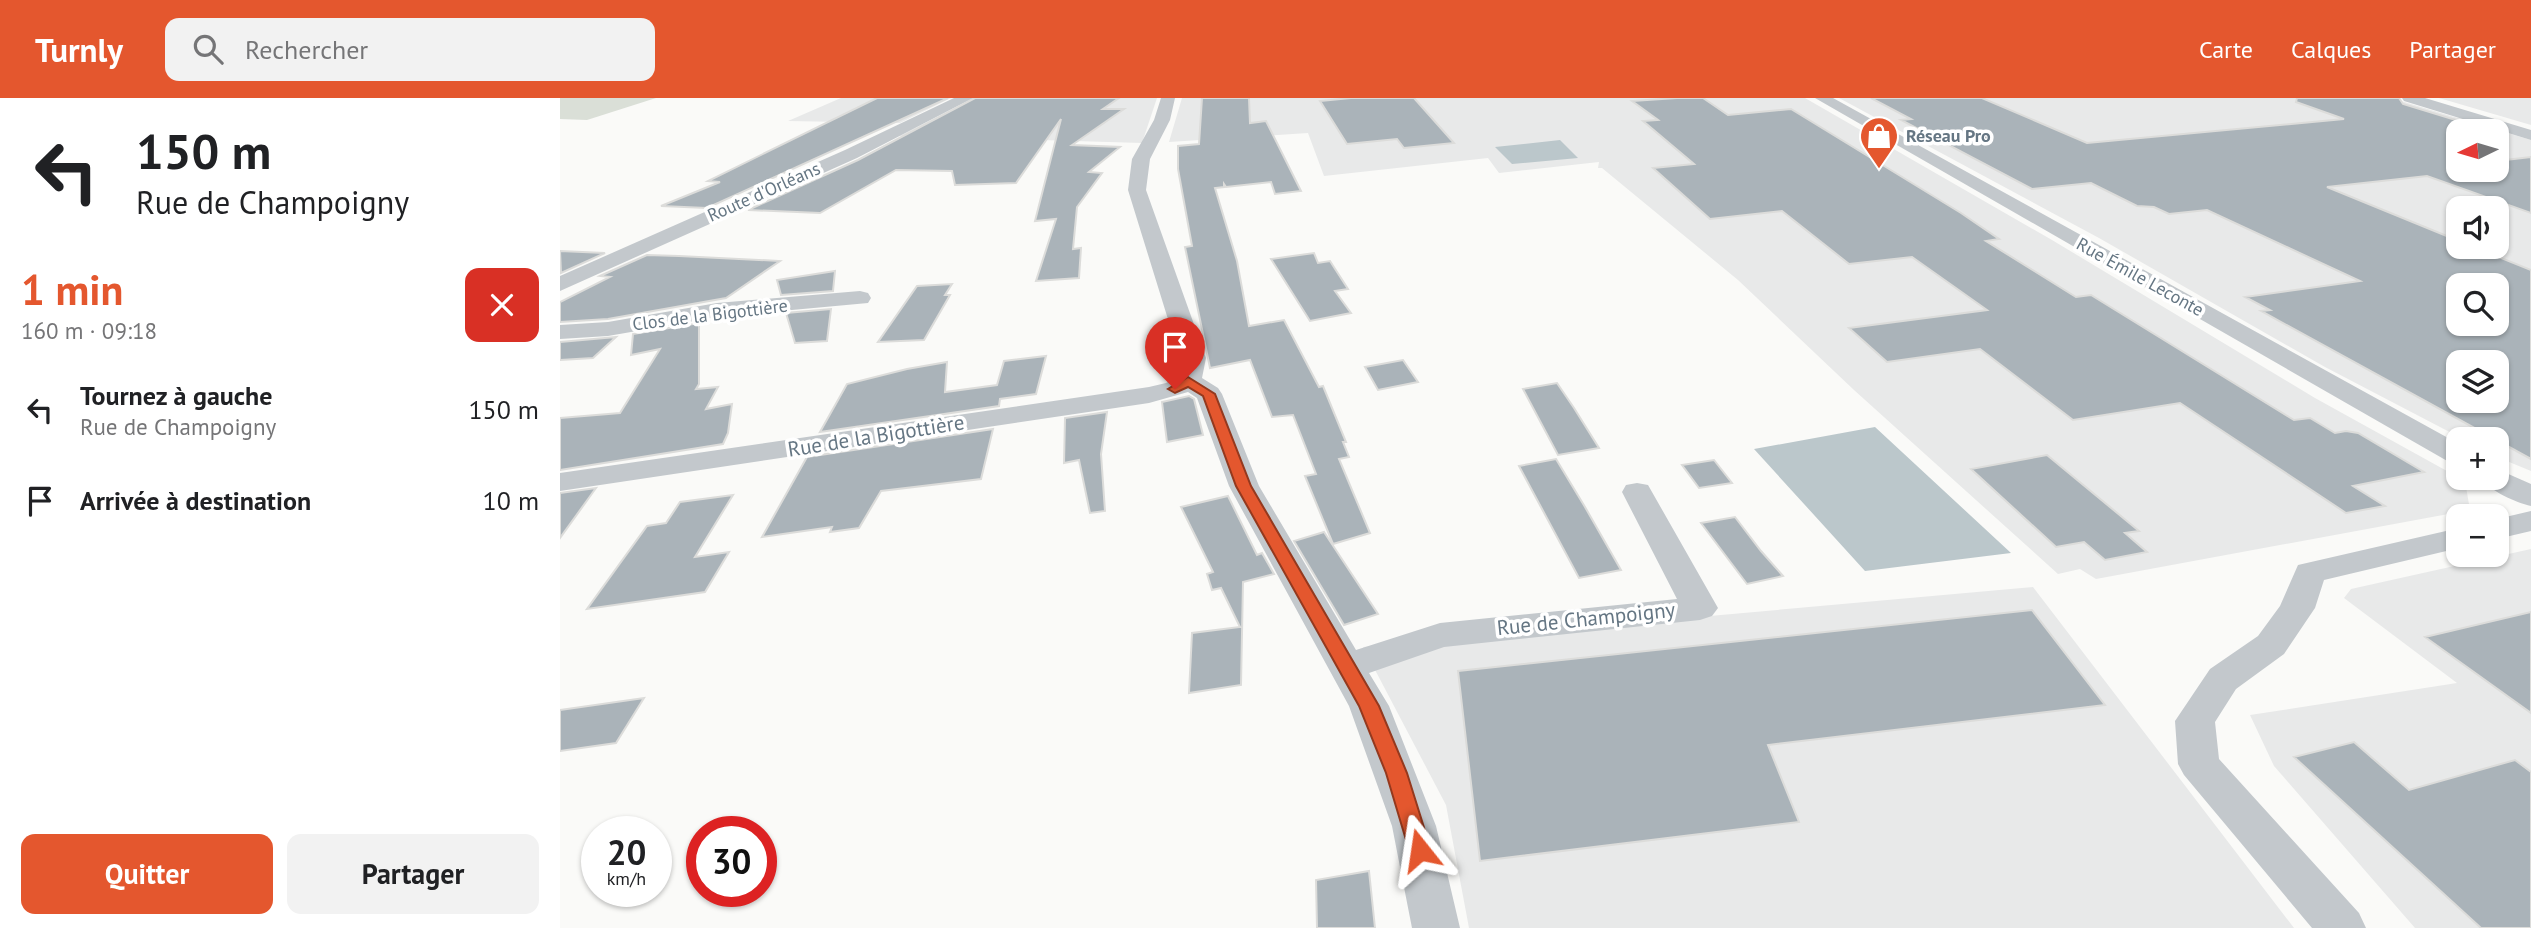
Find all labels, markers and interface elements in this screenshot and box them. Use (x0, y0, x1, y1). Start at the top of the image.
search box (165, 18, 655, 81)
text: Turnly (35, 28, 123, 71)
icon: search (189, 30, 227, 68)
text: Rechercher (245, 33, 368, 66)
text: Carte (2199, 34, 2253, 65)
text: Calques (2291, 34, 2371, 65)
text: Partager (2409, 34, 2496, 65)
shop icon: Réseau Pro (1858, 115, 1900, 170)
text: 150 m (136, 119, 271, 183)
north arrow (2446, 119, 2510, 182)
map controls (2446, 119, 2509, 567)
place label: Réseau Pro (1906, 124, 1991, 147)
icon: left (21, 126, 112, 217)
street label: Route d'Orléans (704, 156, 824, 227)
text: Rue de Champoigny (136, 181, 409, 223)
button: sound (2446, 196, 2509, 259)
street label: Rue Émile Leconte (2073, 232, 2208, 321)
text: 1 min (21, 262, 123, 317)
button: close (465, 268, 539, 342)
button: search (2446, 273, 2509, 336)
street label: Clos de la Bigottière (631, 294, 789, 335)
text: 160 m · 09:18 (21, 316, 157, 345)
pin (1145, 317, 1205, 389)
icon: arrive (1156, 328, 1194, 366)
button: layers (2446, 350, 2509, 413)
text: Tournez à gauche (80, 379, 272, 412)
icon: left (21, 391, 59, 429)
text: 150 m (468, 393, 539, 426)
street label: Rue de la Bigottière (786, 408, 966, 463)
text: Rue de Champoigny (80, 412, 276, 441)
button: + (2446, 427, 2509, 490)
icon: arrive (21, 482, 59, 520)
text: Arrivée à destination (80, 484, 311, 517)
text: 10 m (483, 484, 539, 517)
button: − (2446, 504, 2509, 567)
street label: Rue de Champoigny (1495, 596, 1677, 641)
position arrow (1383, 813, 1457, 887)
speed limit sign: 30 (686, 816, 777, 907)
text: 20 (607, 829, 646, 875)
button: Quitter (21, 834, 273, 914)
button: Partager (287, 834, 539, 914)
text: km/h (607, 867, 646, 890)

